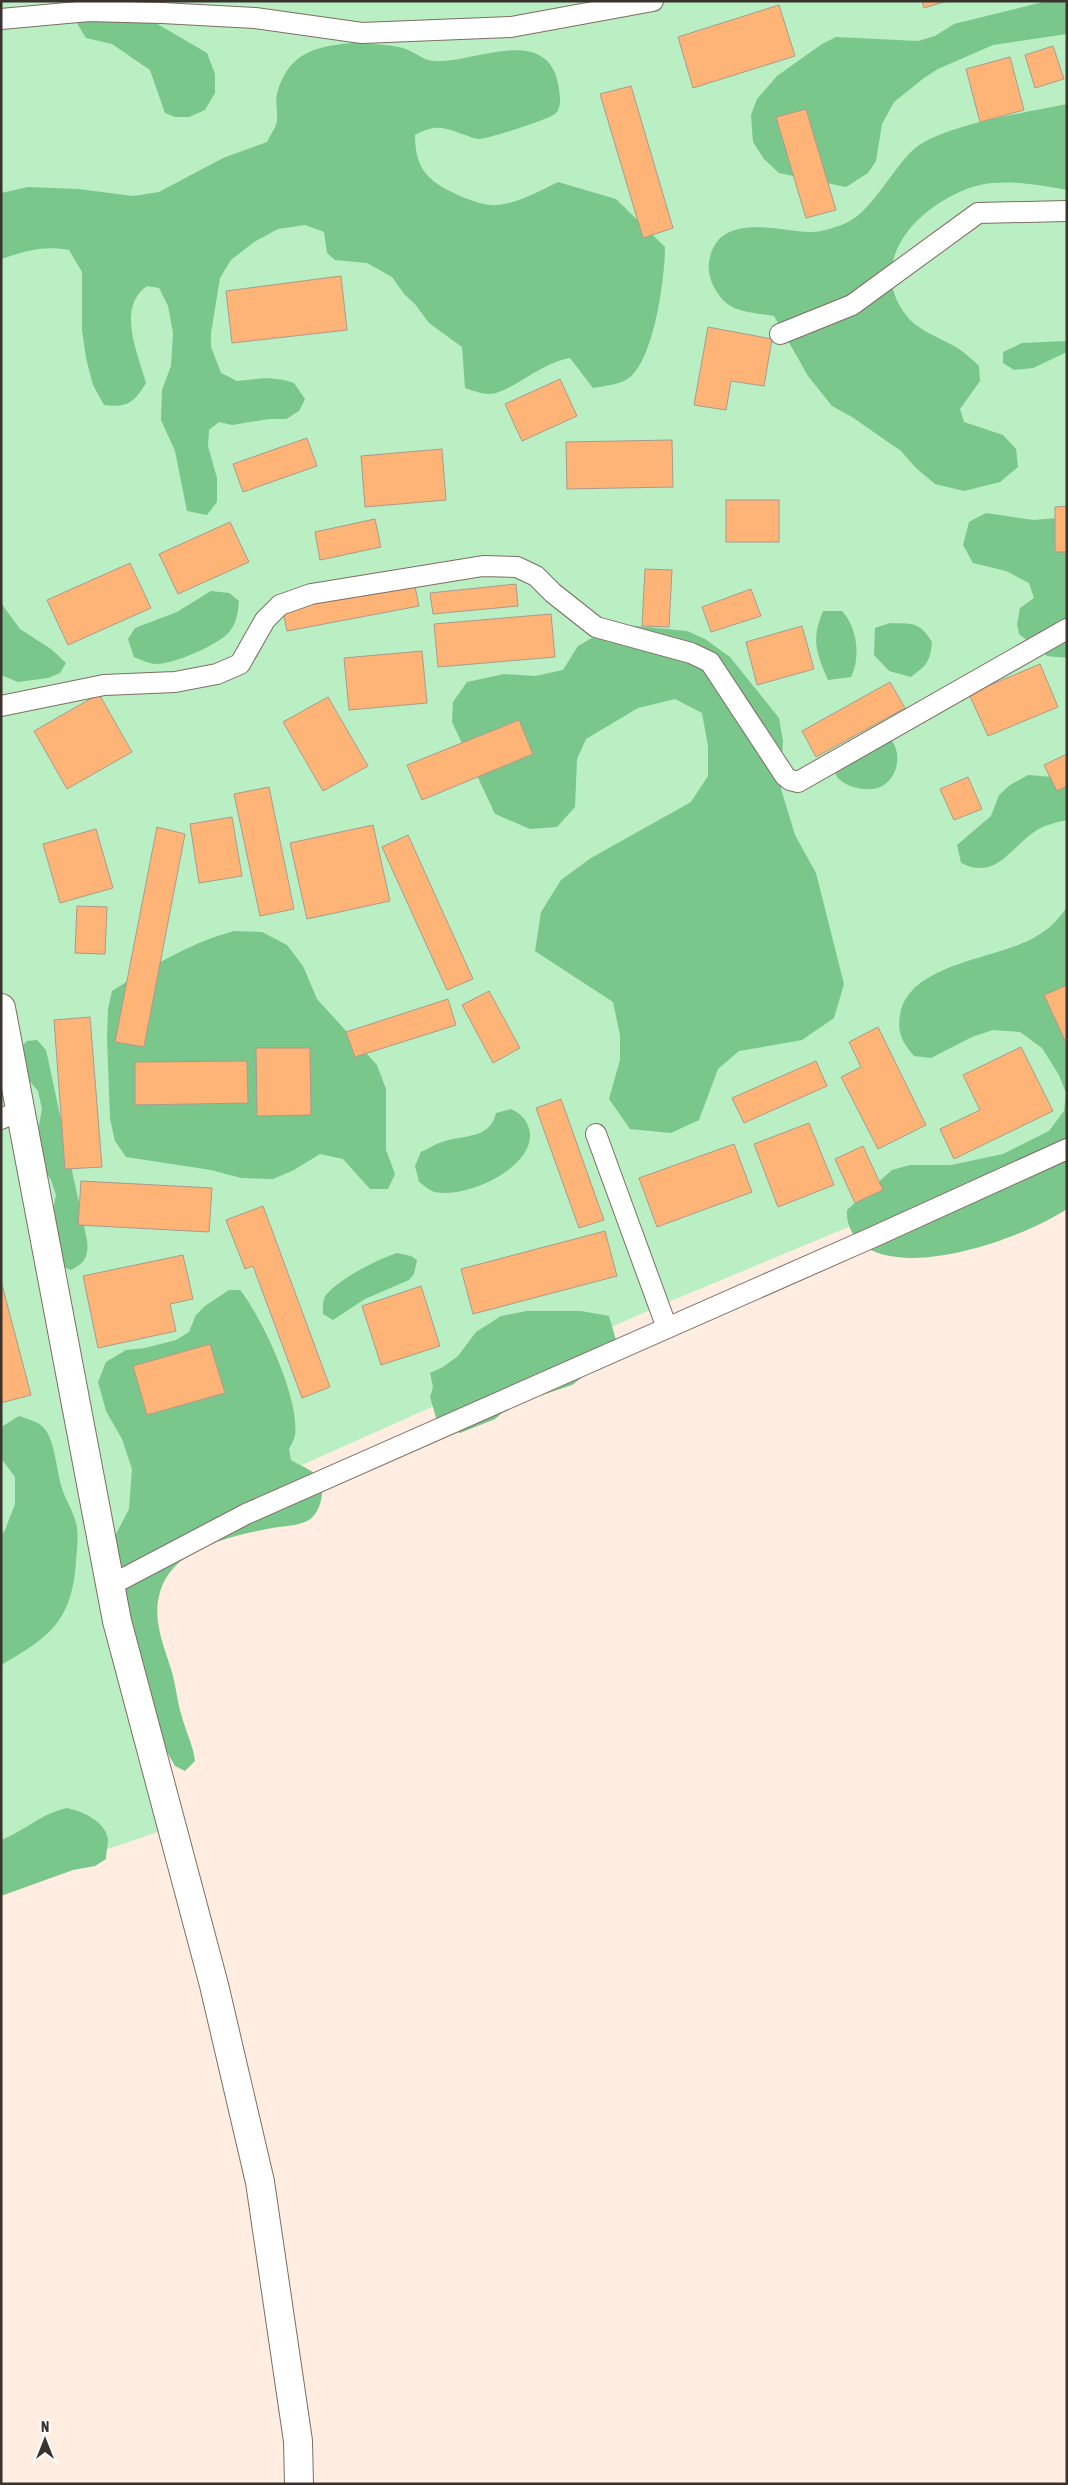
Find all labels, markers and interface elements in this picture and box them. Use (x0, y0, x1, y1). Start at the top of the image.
north arrow (20, 2415, 70, 2465)
text: N (41, 2419, 49, 2435)

